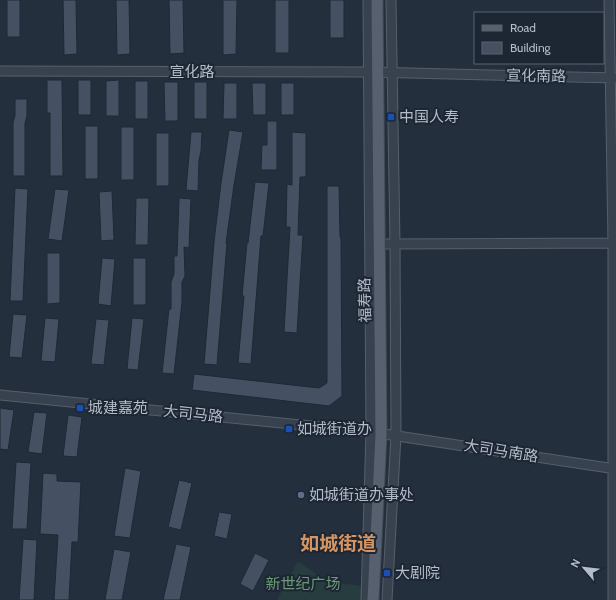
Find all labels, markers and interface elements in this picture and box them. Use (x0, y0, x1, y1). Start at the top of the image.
legend (474, 12, 604, 64)
text: Road (510, 20, 536, 35)
text: Building (510, 40, 552, 55)
street label: 宣化路 (169, 63, 215, 81)
street label: 宣化南路 (506, 66, 566, 86)
place label: 中国人寿 (399, 108, 459, 126)
marker: 中国人寿 (386, 112, 396, 122)
street label: 福寿路 (356, 277, 374, 323)
place label: 城建嘉苑 (88, 399, 148, 417)
street label: 大司马路 (162, 402, 224, 426)
marker: 城建嘉苑 (75, 403, 85, 413)
place label: 如城街道办 (297, 420, 372, 438)
marker: 如城街道办 (284, 424, 294, 434)
street label: 大司马南路 (463, 436, 539, 466)
place label: 如城街道办事处 (309, 486, 414, 504)
marker: 如城街道办事处 (296, 490, 306, 500)
district label: 如城街道 (300, 532, 376, 555)
north arrow (564, 548, 604, 588)
text: N (567, 557, 583, 570)
place label: 大剧院 (395, 564, 440, 582)
marker: 大剧院 (382, 568, 392, 578)
park label: 新世纪广场 (265, 575, 341, 593)

